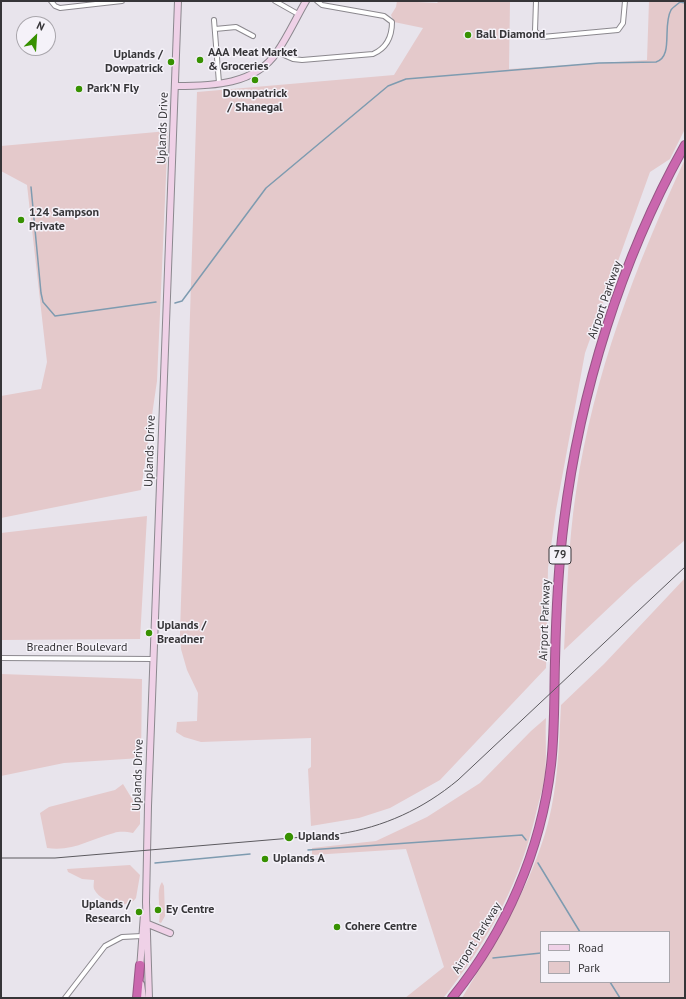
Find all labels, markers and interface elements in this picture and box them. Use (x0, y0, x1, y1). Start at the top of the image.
north arrow (16, 16, 56, 56)
text: N (34, 18, 47, 34)
place label: Ball Diamond (476, 28, 545, 42)
marker: Ball Diamond (463, 30, 473, 40)
place label: AAA Meat Market & Groceries (208, 46, 297, 74)
place label: Uplands / Dowpatrick (105, 48, 163, 76)
marker: AAA Meat Market & Groceries (195, 55, 205, 65)
marker: Uplands / Dowpatrick (166, 57, 176, 67)
marker: Downpatrick / Shanegal (250, 75, 260, 85)
place label: Park'N Fly (87, 82, 139, 96)
marker: Park'N Fly (74, 84, 84, 94)
place label: Downpatrick / Shanegal (223, 87, 287, 115)
street label: Uplands Drive (155, 92, 171, 164)
place label: 124 Sampson Private (29, 206, 99, 234)
marker: 124 Sampson Private (16, 215, 26, 225)
street label: Airport Parkway (585, 259, 625, 341)
street label: Uplands Drive (142, 415, 158, 487)
road number: 79 (549, 546, 571, 564)
street label: Airport Parkway (536, 579, 554, 661)
place label: Uplands / Breadner (157, 619, 206, 647)
marker: Uplands / Breadner (144, 628, 154, 638)
street label: Breadner Boulevard (26, 641, 128, 655)
street label: Uplands Drive (130, 739, 146, 811)
place label: Uplands (298, 830, 340, 844)
marker: Uplands (283, 831, 295, 843)
place label: Uplands A (273, 852, 325, 866)
marker: Uplands A (260, 854, 270, 864)
place label: Uplands / Research (82, 898, 131, 926)
street label: Airport Parkway (449, 900, 505, 976)
place label: Ey Centre (166, 903, 214, 917)
marker: Ey Centre (153, 905, 163, 915)
marker: Uplands / Research (134, 907, 144, 917)
place label: Cohere Centre (345, 920, 417, 934)
marker: Cohere Centre (332, 922, 342, 932)
legend (540, 931, 670, 983)
text: Road (578, 940, 603, 955)
text: Park (578, 960, 600, 975)

